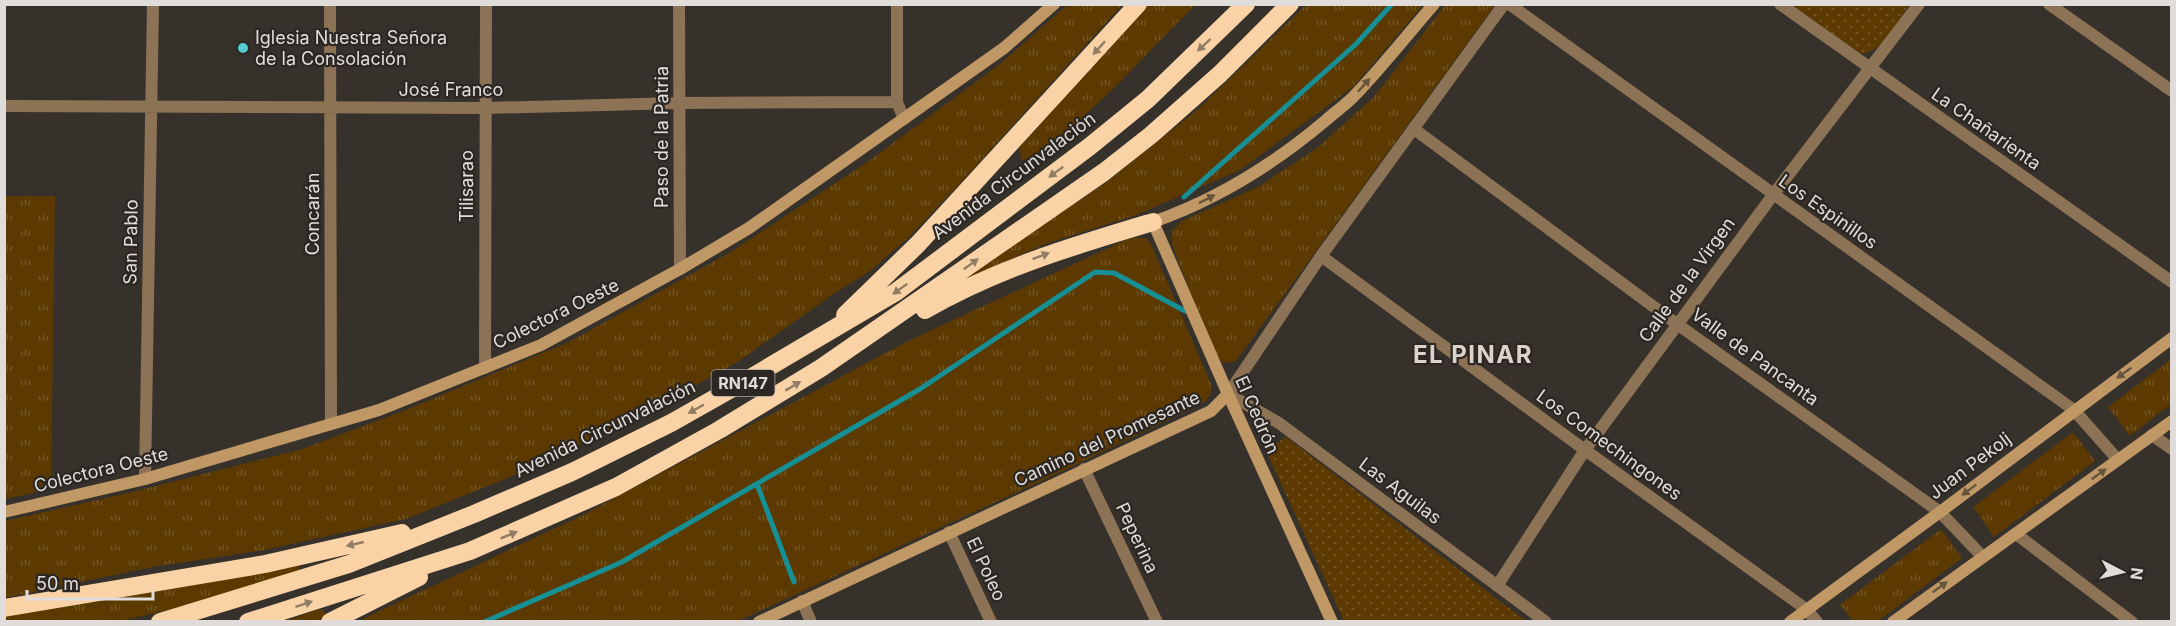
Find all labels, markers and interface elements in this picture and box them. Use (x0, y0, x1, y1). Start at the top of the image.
place label: Iglesia Nuestra Señora de la Consolación (255, 27, 447, 69)
one-way arrow (1197, 38, 1211, 52)
one-way arrow (1093, 40, 1106, 55)
marker: Iglesia Nuestra Señora de la Consolación (236, 41, 250, 55)
street label: Paso de la Patria (651, 66, 672, 208)
one-way arrow (1357, 78, 1370, 93)
street label: José Franco (399, 79, 503, 100)
street label: La Chañarienta (1928, 83, 2045, 174)
street label: Avenida Circunvalación (928, 107, 1099, 244)
street label: Tilisarao (456, 150, 477, 222)
one-way arrow (1048, 165, 1063, 177)
street label: Los Espinillos (1775, 170, 1882, 253)
street label: Concarán (302, 173, 323, 255)
one-way arrow (1198, 194, 1215, 203)
street label: San Pablo (119, 199, 142, 285)
street label: Calle de la Virgen (1634, 213, 1739, 346)
one-way arrow (1033, 251, 1051, 261)
one-way arrow (963, 258, 978, 270)
street label: Colectora Oeste (489, 274, 622, 353)
one-way arrow (893, 283, 909, 295)
street label: Valle de Pancanta (1688, 303, 1823, 410)
district label: EL PINAR (1413, 340, 1533, 369)
one-way arrow (2117, 367, 2133, 379)
road number: RN147 (712, 370, 774, 396)
street label: El Cedrón (1231, 373, 1284, 457)
street label: Avenida Circunvalación (511, 376, 699, 482)
one-way arrow (784, 380, 801, 391)
street label: Los Comechingones (1533, 385, 1686, 504)
street label: Camino del Promesante (1011, 386, 1203, 491)
one-way arrow (687, 404, 704, 414)
street label: Juan Pekolj (1924, 428, 2015, 503)
street label: Colectora Oeste (32, 443, 170, 496)
street label: Las Aguilas (1355, 453, 1445, 528)
one-way arrow (2091, 468, 2106, 480)
one-way arrow (1961, 484, 1976, 496)
street label: Peperina (1112, 499, 1163, 576)
one-way arrow (500, 530, 518, 540)
street label: El Poleo (963, 533, 1010, 604)
one-way arrow (345, 540, 364, 549)
north arrow (2092, 542, 2152, 602)
scale bar (27, 563, 153, 601)
text: N (2126, 567, 2148, 581)
text: 50 m (36, 573, 79, 594)
one-way arrow (1932, 581, 1948, 593)
one-way arrow (295, 599, 313, 608)

